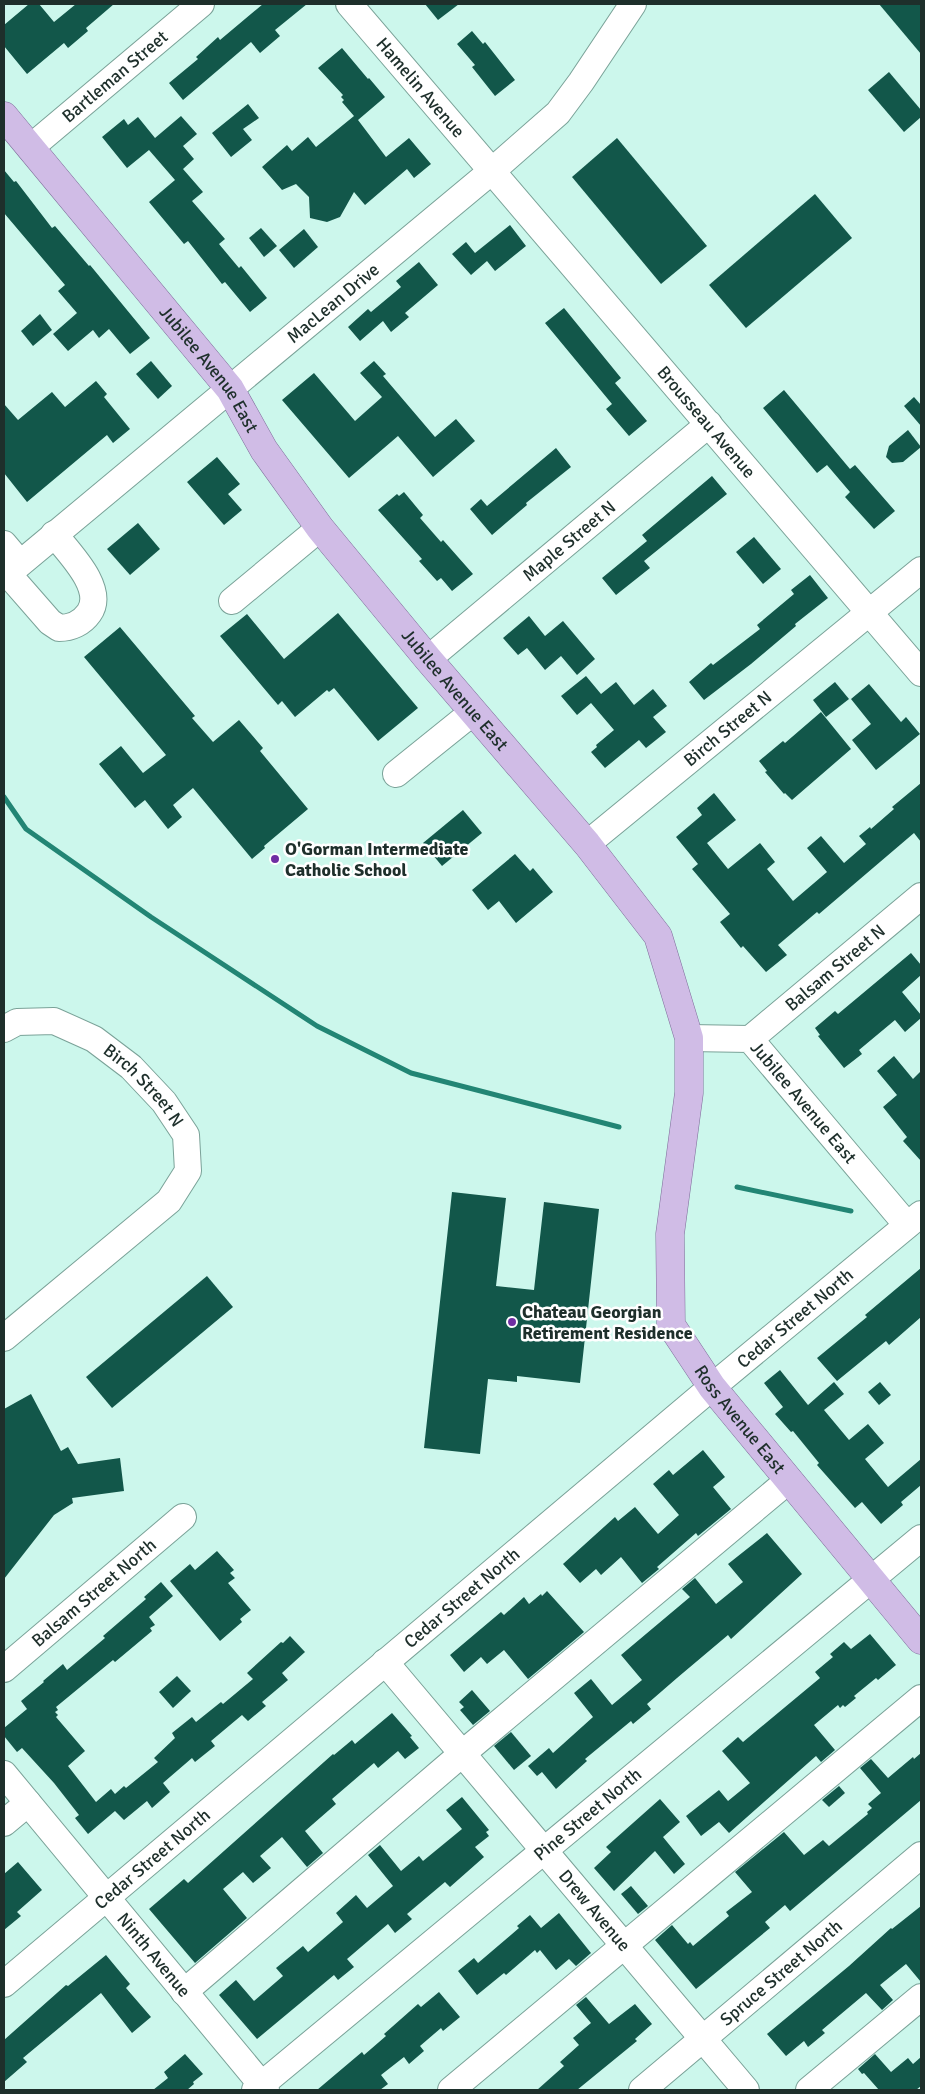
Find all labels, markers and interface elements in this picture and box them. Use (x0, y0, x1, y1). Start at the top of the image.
street label: Bartleman Street (57, 26, 172, 127)
street label: Hamelin Avenue (372, 33, 469, 142)
street label: MacLean Drive (282, 259, 384, 348)
street label: Jubilee Avenue East (155, 301, 263, 436)
street label: Brousseau Avenue (652, 362, 760, 482)
street label: Maple Street N (518, 496, 620, 586)
street label: Jubilee Avenue East (397, 625, 513, 755)
street label: Birch Street N (679, 686, 776, 771)
place label: O'Gorman Intermediate Catholic School (285, 838, 469, 881)
marker: O'Gorman Intermediate Catholic School (269, 853, 281, 865)
street label: Balsam Street N (781, 920, 890, 1016)
street label: Jubilee Avenue East (746, 1037, 861, 1168)
street label: Birch Street N (99, 1039, 188, 1131)
street label: Cedar Street North (732, 1264, 858, 1373)
place label: Chateau Georgian Retirement Residence (522, 1301, 693, 1344)
marker: Chateau Georgian Retirement Residence (506, 1316, 518, 1328)
street label: Ross Avenue East (690, 1361, 790, 1478)
street label: Balsam Street North (27, 1534, 161, 1652)
street label: Cedar Street North (400, 1543, 524, 1653)
street label: Pine Street North (529, 1763, 646, 1865)
street label: Cedar Street North (90, 1804, 215, 1914)
street label: Drew Avenue (554, 1865, 635, 1956)
street label: Ninth Avenue (113, 1908, 195, 2002)
street label: Spruce Street North (716, 1915, 847, 2030)

